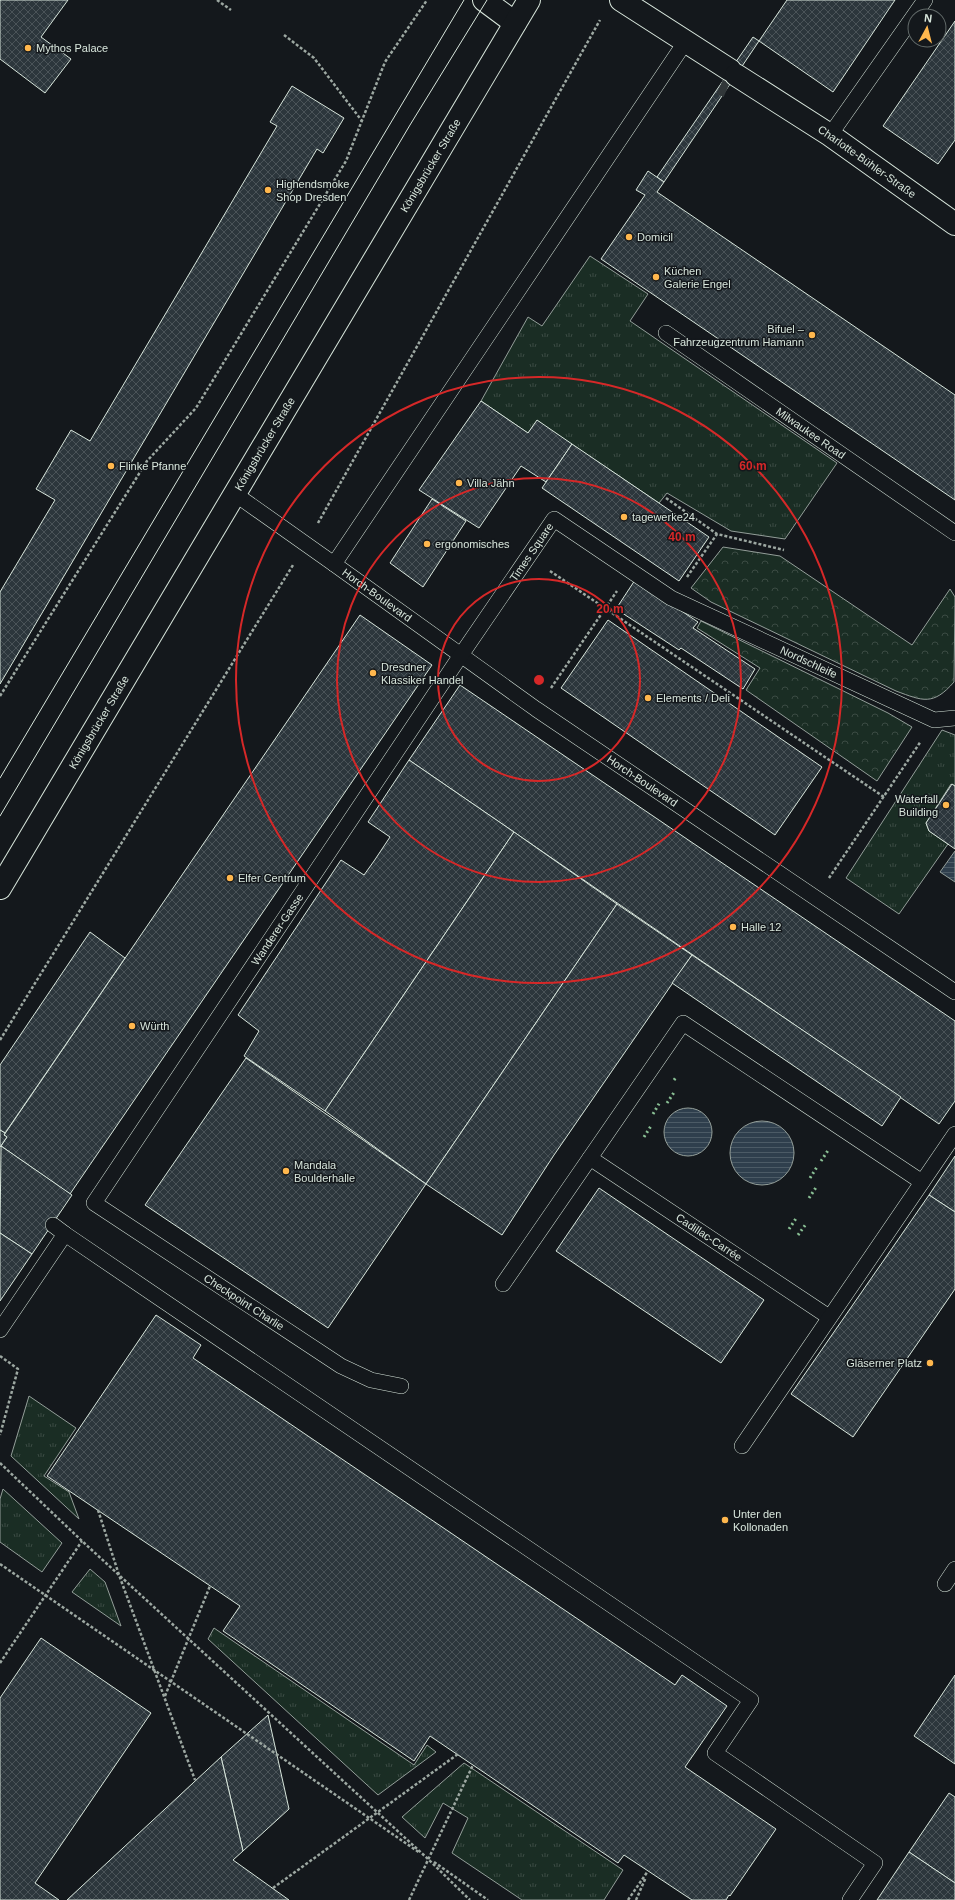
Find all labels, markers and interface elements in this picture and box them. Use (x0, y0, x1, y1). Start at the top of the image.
north arrow (907, 8, 947, 48)
text: N (924, 12, 933, 25)
place label: Mythos Palace (36, 42, 108, 54)
marker: Mythos Palace (23, 43, 33, 53)
street label: Königsbrücker Straße (398, 117, 463, 214)
street label: Charlotte-Bühler-Straße (816, 123, 918, 200)
place label: Highendsmoke Shop Dresden (276, 178, 349, 203)
marker: Highendsmoke Shop Dresden (263, 185, 273, 195)
place label: Domicil (637, 231, 673, 243)
marker: Domicil (624, 232, 634, 242)
place label: Küchen Galerie Engel (664, 265, 731, 290)
marker: Küchen Galerie Engel (651, 272, 661, 282)
place label: Bifuel – Fahrzeugzentrum Hamann (673, 323, 805, 348)
marker: Bifuel – Fahrzeugzentrum Hamann (807, 330, 817, 340)
street label: Königsbrücker Straße (232, 395, 297, 493)
street label: Milwaukee Road (774, 405, 848, 461)
text: 60 m (739, 459, 767, 473)
place label: Flinke Pfanne (119, 460, 186, 472)
marker: Flinke Pfanne (106, 461, 116, 471)
place label: Villa Jähn (467, 477, 515, 489)
marker: Villa Jähn (454, 478, 464, 488)
place label: tagewerke24 (632, 511, 695, 523)
marker: tagewerke24 (619, 512, 629, 522)
street label: Times Square (507, 520, 556, 583)
text: 40 m (668, 530, 696, 544)
place label: ergonomisches (435, 538, 510, 550)
marker: ergonomisches (422, 539, 432, 549)
street label: Horch-Boulevard (340, 566, 414, 624)
text: 20 m (596, 602, 624, 616)
street label: Nordschleife (778, 644, 839, 680)
place label: Dresdner Klassiker Handel (381, 661, 464, 686)
marker: Dresdner Klassiker Handel (368, 668, 378, 678)
street label: Königsbrücker Straße (66, 673, 131, 771)
centre of rings (532, 673, 546, 687)
place label: Elements / Deli (656, 692, 730, 704)
marker: Elements / Deli (643, 693, 653, 703)
street label: Horch-Boulevard (605, 753, 680, 809)
place label: Waterfall Building (895, 793, 938, 818)
marker: Waterfall Building (941, 800, 951, 810)
place label: Elfer Centrum (238, 872, 306, 884)
marker: Elfer Centrum (225, 873, 235, 883)
street label: Wanderer-Gasse (249, 891, 305, 967)
place label: Halle 12 (741, 921, 781, 933)
marker: Halle 12 (728, 922, 738, 932)
place label: Würth (140, 1020, 169, 1032)
marker: Würth (127, 1021, 137, 1031)
place label: Mandala Boulderhalle (294, 1159, 355, 1184)
marker: Mandala Boulderhalle (281, 1166, 291, 1176)
street label: Cadillac-Carrée (674, 1211, 744, 1263)
street label: Checkpoint Charlie (202, 1272, 286, 1332)
place label: Gläserner Platz (846, 1357, 922, 1369)
marker: Gläserner Platz (925, 1358, 935, 1368)
place label: Unter den Kollonaden (733, 1508, 788, 1533)
marker: Unter den Kollonaden (720, 1515, 730, 1525)

